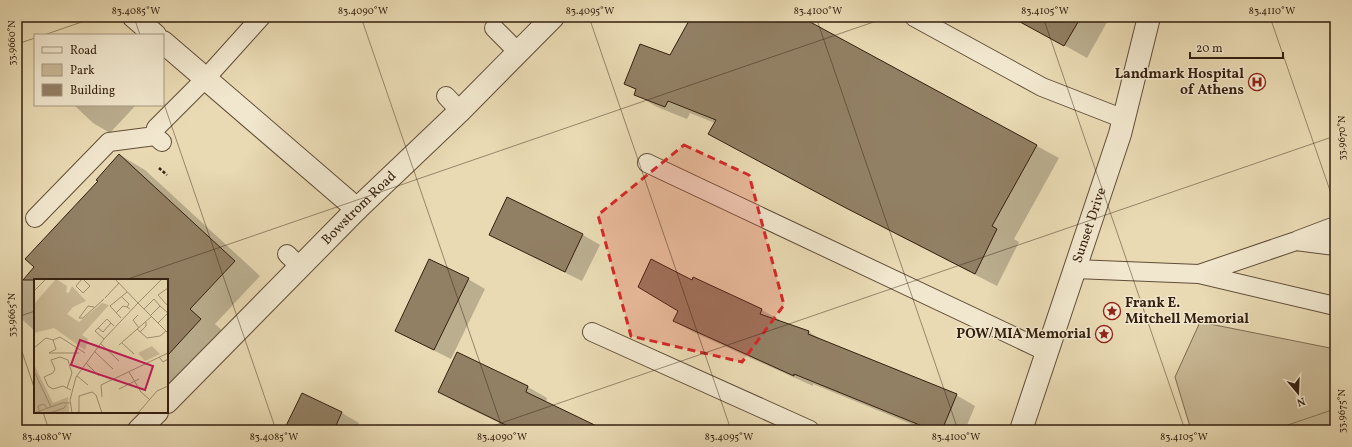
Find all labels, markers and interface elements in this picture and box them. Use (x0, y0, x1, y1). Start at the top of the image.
text: 83.4085°W (112, 4, 160, 18)
text: 83.4090°W (338, 4, 388, 18)
text: 83.4095°W (566, 4, 614, 18)
text: 83.4100°W (794, 4, 842, 18)
text: 83.4105°W (1021, 4, 1069, 18)
text: 83.4110°W (1249, 4, 1295, 18)
text: 33.9660°N (5, 20, 19, 66)
legend (34, 34, 164, 106)
scale bar (1190, 34, 1283, 60)
text: 20 m (1196, 41, 1223, 57)
text: Road (70, 43, 97, 59)
text: Park (70, 63, 95, 79)
place label: Landmark Hospital of Athens (1115, 65, 1244, 100)
hospital icon: Landmark Hospital of Athens (1247, 72, 1267, 92)
text: Building (70, 83, 115, 99)
text: 33.9670°N (1335, 115, 1349, 160)
street label: Bowstrom Road (317, 167, 401, 249)
street label: Sunset Drive (1068, 185, 1111, 265)
inset map (34, 279, 168, 413)
text: 33.9665°N (5, 292, 19, 337)
place label: Frank E. Mitchell Memorial (1125, 294, 1249, 329)
place icon: Frank E. Mitchell Memorial (1102, 301, 1122, 321)
place icon: POW/MIA Memorial (1094, 324, 1114, 344)
place label: POW/MIA Memorial (956, 325, 1091, 344)
north arrow (1278, 373, 1318, 413)
text: 33.9675°N (1335, 388, 1349, 433)
text: N (1295, 393, 1307, 409)
text: 83.4080°W (22, 430, 72, 444)
text: 83.4085°W (250, 430, 298, 444)
text: 83.4090°W (477, 430, 527, 444)
text: 83.4095°W (705, 430, 753, 444)
text: 83.4100°W (932, 430, 980, 444)
text: 83.4105°W (1160, 430, 1208, 444)

